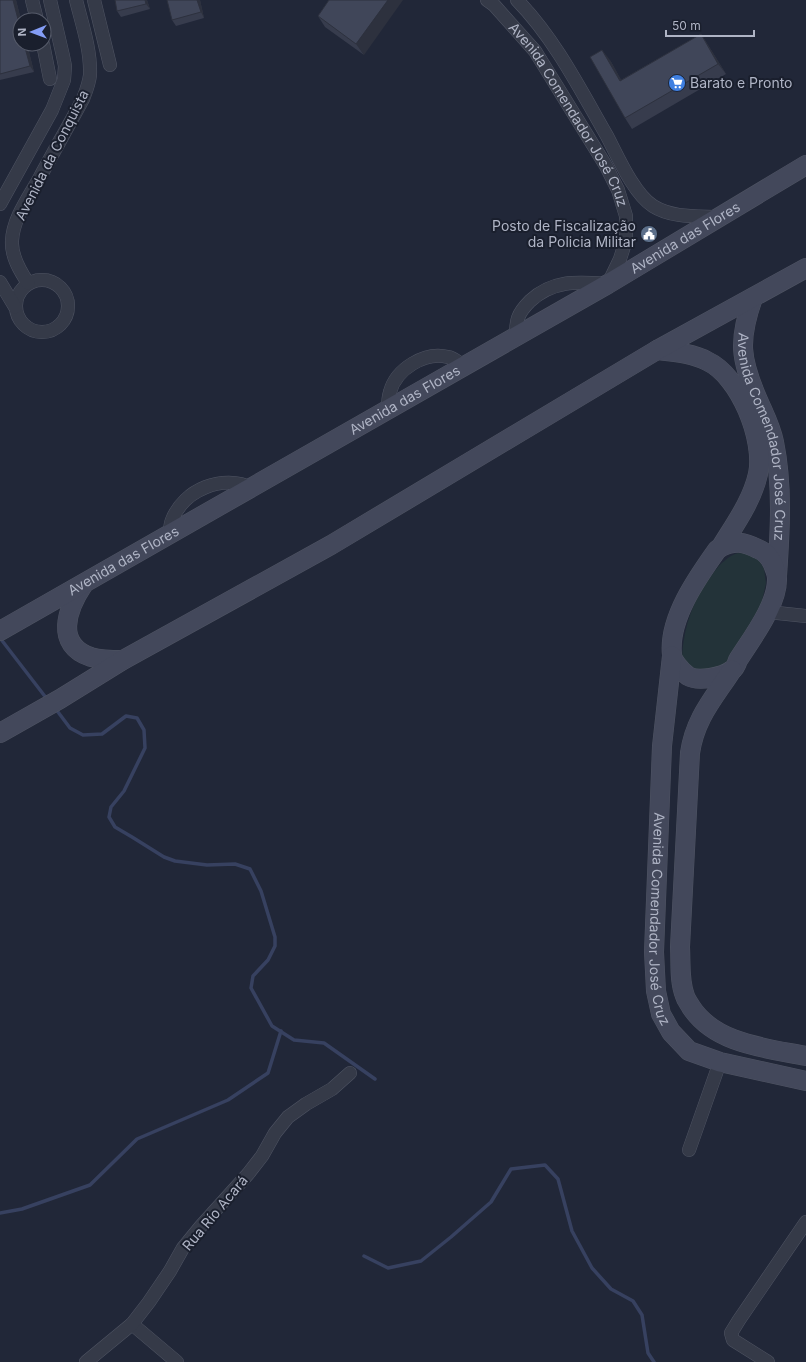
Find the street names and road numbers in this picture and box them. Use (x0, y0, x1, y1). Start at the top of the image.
street label: Avenida Comendador José Cruz (506, 19, 632, 208)
street label: Avenida da Conquista (11, 87, 92, 223)
street label: Avenida das Flores (627, 198, 743, 277)
street label: Avenida Comendador José Cruz (735, 332, 789, 541)
street label: Avenida das Flores (346, 361, 463, 438)
street label: Avenida das Flores (65, 522, 182, 599)
street label: Avenida Comendador José Cruz (646, 812, 675, 1028)
street label: Rua Río Acará (178, 1172, 251, 1254)

